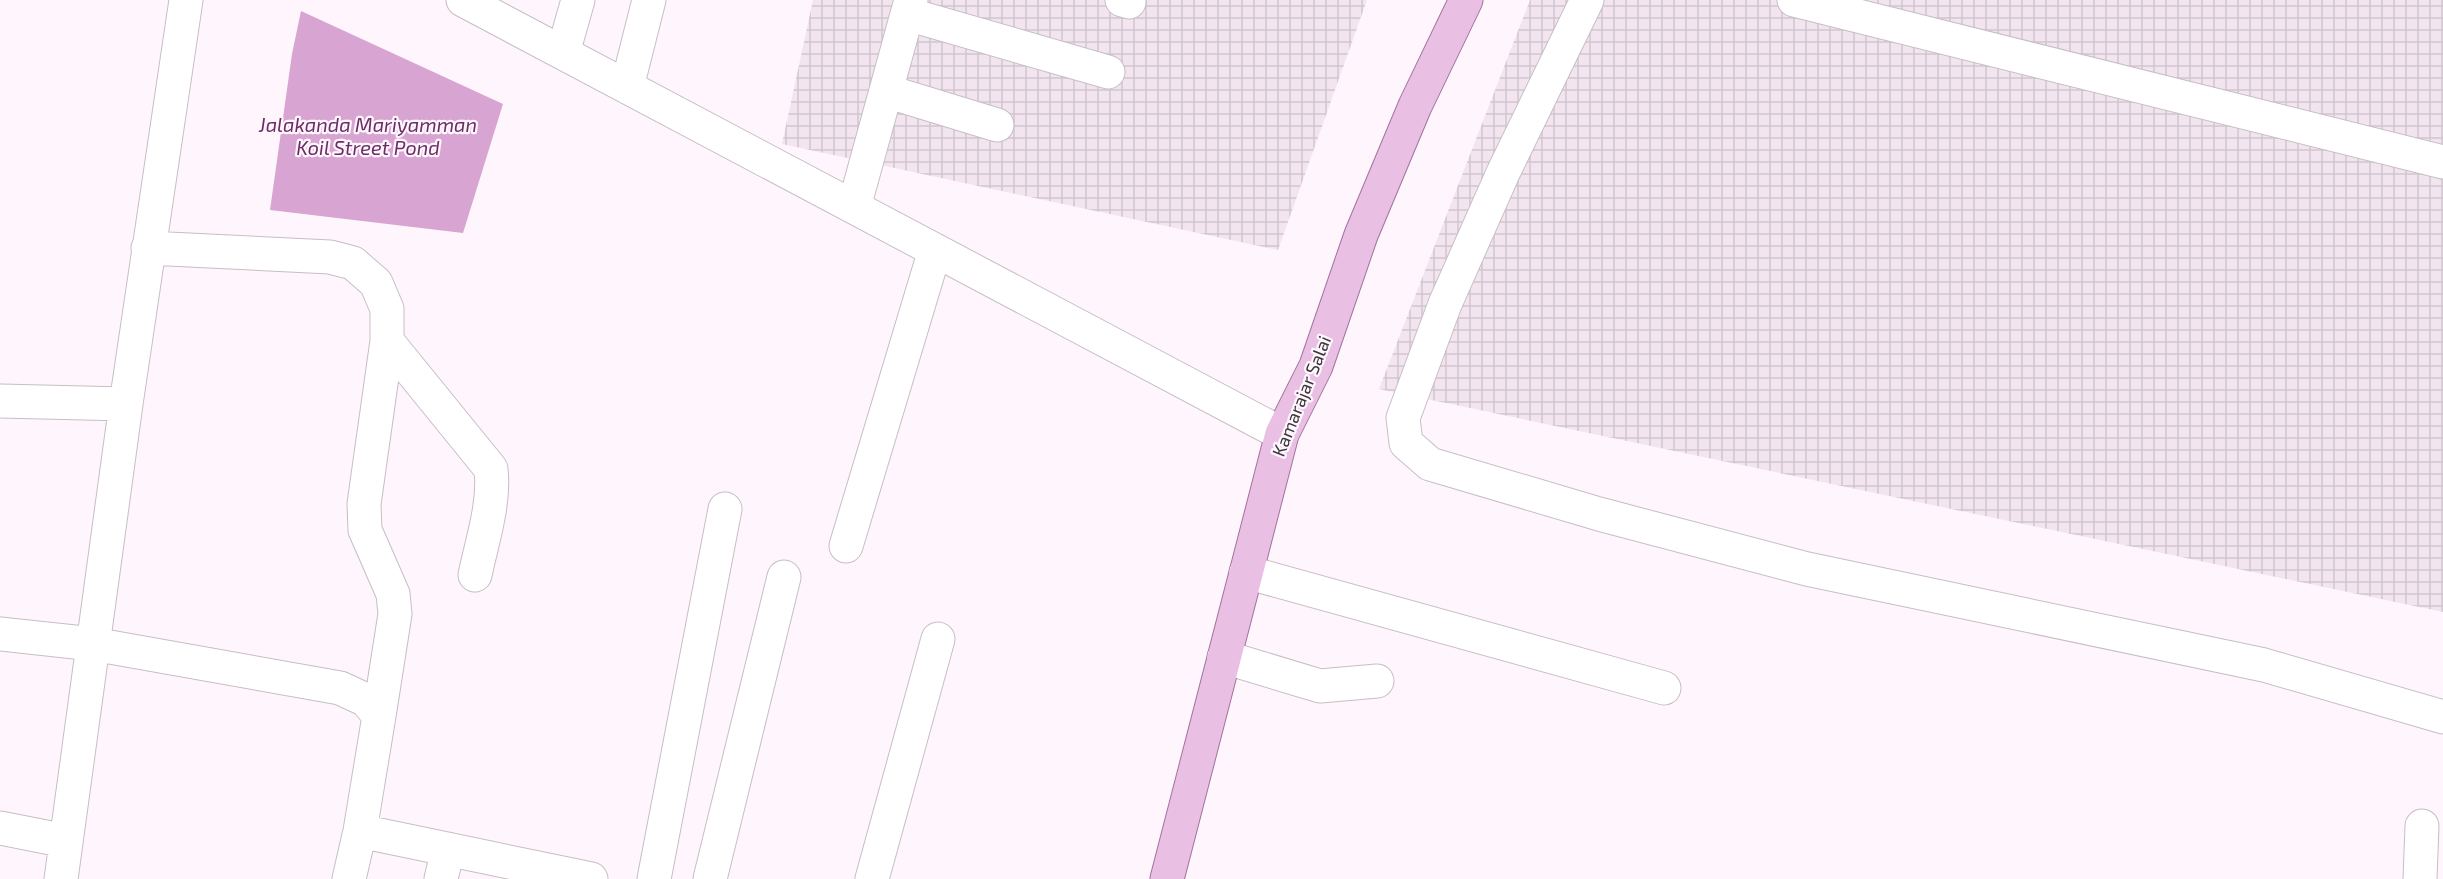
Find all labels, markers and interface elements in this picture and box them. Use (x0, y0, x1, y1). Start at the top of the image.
water label: Jalakanda Mariyamman Koil Street Pond (258, 112, 477, 159)
street label: Kamarajar Salai (1267, 332, 1335, 460)

